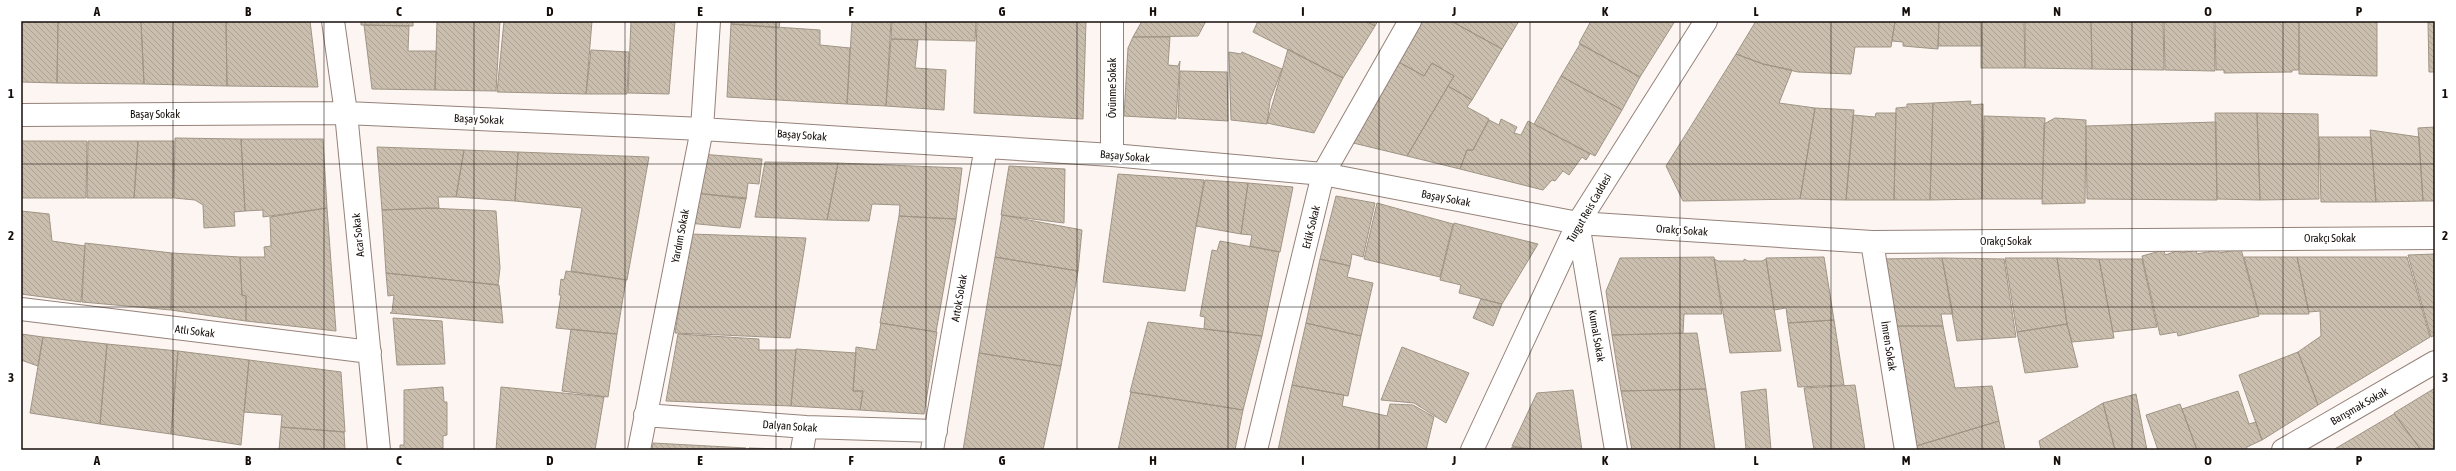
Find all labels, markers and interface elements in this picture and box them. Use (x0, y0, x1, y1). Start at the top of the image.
text: A (93, 4, 101, 19)
text: B (245, 4, 252, 19)
text: C (396, 4, 402, 19)
text: D (546, 4, 554, 19)
text: E (697, 4, 703, 19)
text: F (848, 4, 854, 19)
text: G (999, 4, 1006, 19)
text: H (1149, 4, 1157, 19)
text: I (1301, 4, 1305, 19)
text: J (1451, 4, 1456, 19)
text: K (1602, 4, 1609, 19)
text: L (1753, 4, 1759, 19)
text: M (1902, 4, 1911, 19)
text: N (2053, 4, 2061, 19)
text: O (2204, 4, 2212, 19)
text: P (2356, 4, 2363, 19)
street label: Övünme Sokak (1106, 58, 1118, 118)
text: 1 (8, 86, 14, 101)
text: 1 (2442, 86, 2448, 101)
street label: Başay Sokak (130, 108, 180, 120)
street label: Başay Sokak (454, 112, 504, 126)
street label: Başay Sokak (777, 127, 827, 143)
street label: Başay Sokak (1100, 148, 1151, 164)
street label: Turgut Reis Caddesi (1564, 171, 1614, 245)
street label: Başay Sokak (1420, 187, 1472, 209)
street label: Erlik Sokak (1300, 204, 1322, 250)
street label: Yardım Sokak (669, 208, 691, 264)
street label: Acar Sokak (350, 212, 366, 257)
street label: Orakçı Sokak (1656, 222, 1708, 238)
text: 2 (8, 228, 14, 243)
text: 2 (2442, 228, 2448, 243)
street label: Orakçı Sokak (2304, 232, 2356, 244)
street label: Orakçı Sokak (1980, 235, 2032, 247)
street label: Artok Sokak (949, 273, 969, 323)
street label: Kumal Sokak (1587, 309, 1608, 363)
street label: İmren Sokak (1879, 320, 1899, 372)
street label: Atlı Sokak (174, 323, 216, 339)
text: 3 (8, 370, 14, 385)
text: 3 (2442, 370, 2448, 385)
street label: Barışmak Sokak (2328, 385, 2390, 427)
street label: Dalyan Sokak (762, 418, 818, 434)
text: A (93, 453, 101, 468)
text: B (245, 453, 252, 468)
text: C (396, 453, 402, 468)
text: D (546, 453, 554, 468)
text: E (697, 453, 703, 468)
text: F (848, 453, 854, 468)
text: G (999, 453, 1006, 468)
text: H (1149, 453, 1157, 468)
text: I (1301, 453, 1305, 468)
text: J (1451, 453, 1456, 468)
text: K (1602, 453, 1609, 468)
text: L (1753, 453, 1759, 468)
text: M (1902, 453, 1911, 468)
text: N (2053, 453, 2061, 468)
text: O (2204, 453, 2212, 468)
text: P (2356, 453, 2363, 468)

